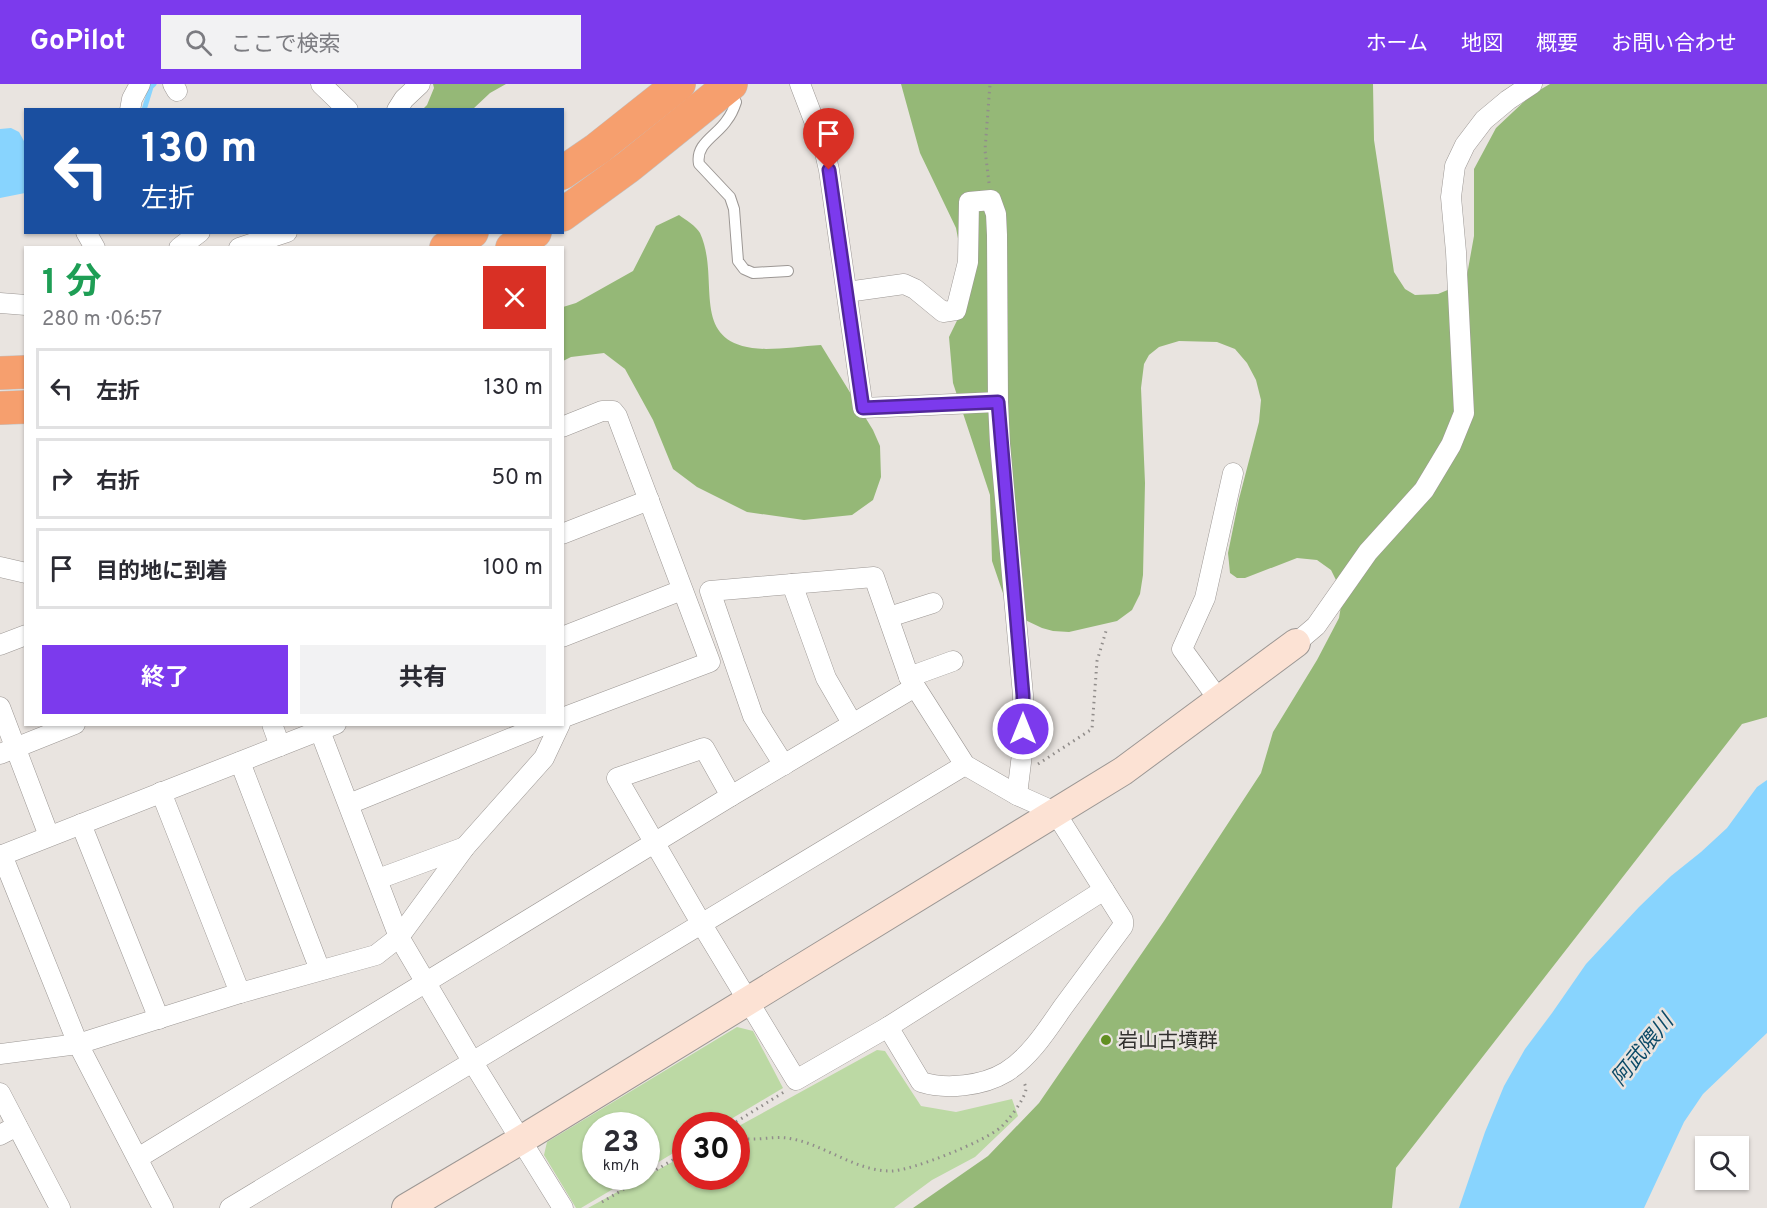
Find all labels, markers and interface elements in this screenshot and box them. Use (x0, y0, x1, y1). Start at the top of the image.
search box (161, 15, 581, 69)
text: GoPilot (30, 24, 125, 60)
icon: search (182, 26, 215, 59)
text: ホーム (1366, 31, 1428, 58)
text: 地図 (1461, 31, 1503, 58)
text: 概要 (1536, 31, 1578, 58)
text: お問い合わせ (1611, 31, 1737, 58)
text: ここで検索 (230, 32, 341, 59)
pin (803, 108, 854, 170)
icon: arrive (812, 117, 845, 150)
text: 130 m (141, 124, 257, 177)
icon: left (42, 132, 120, 210)
text: 左折 (141, 183, 195, 217)
text: 1 分 (42, 261, 101, 307)
button: close (483, 266, 546, 329)
text: 280 m · 06:57 (42, 307, 162, 333)
icon: left (45, 372, 78, 405)
text: 130 m (484, 375, 543, 402)
text: 左折 (96, 379, 140, 406)
icon: right (45, 462, 78, 495)
text: 50 m (491, 465, 543, 492)
text: 右折 (96, 469, 140, 496)
icon: arrive (45, 552, 78, 585)
text: 100 m (483, 555, 543, 582)
text: 目的地に到着 (96, 559, 228, 586)
button: 終了 (42, 645, 288, 714)
button: 共有 (300, 645, 546, 714)
position arrow (991, 697, 1055, 761)
water label: 阿武隈川 (1606, 1008, 1681, 1092)
place label: 岩山古墳群 (1118, 1029, 1218, 1055)
marker: 岩山古墳群 (1099, 1033, 1113, 1047)
speed limit sign: 30 (672, 1112, 750, 1190)
text: 23 (603, 1125, 639, 1162)
map controls (1695, 1136, 1749, 1190)
button: search (1695, 1136, 1749, 1190)
text: km/h (603, 1157, 639, 1176)

